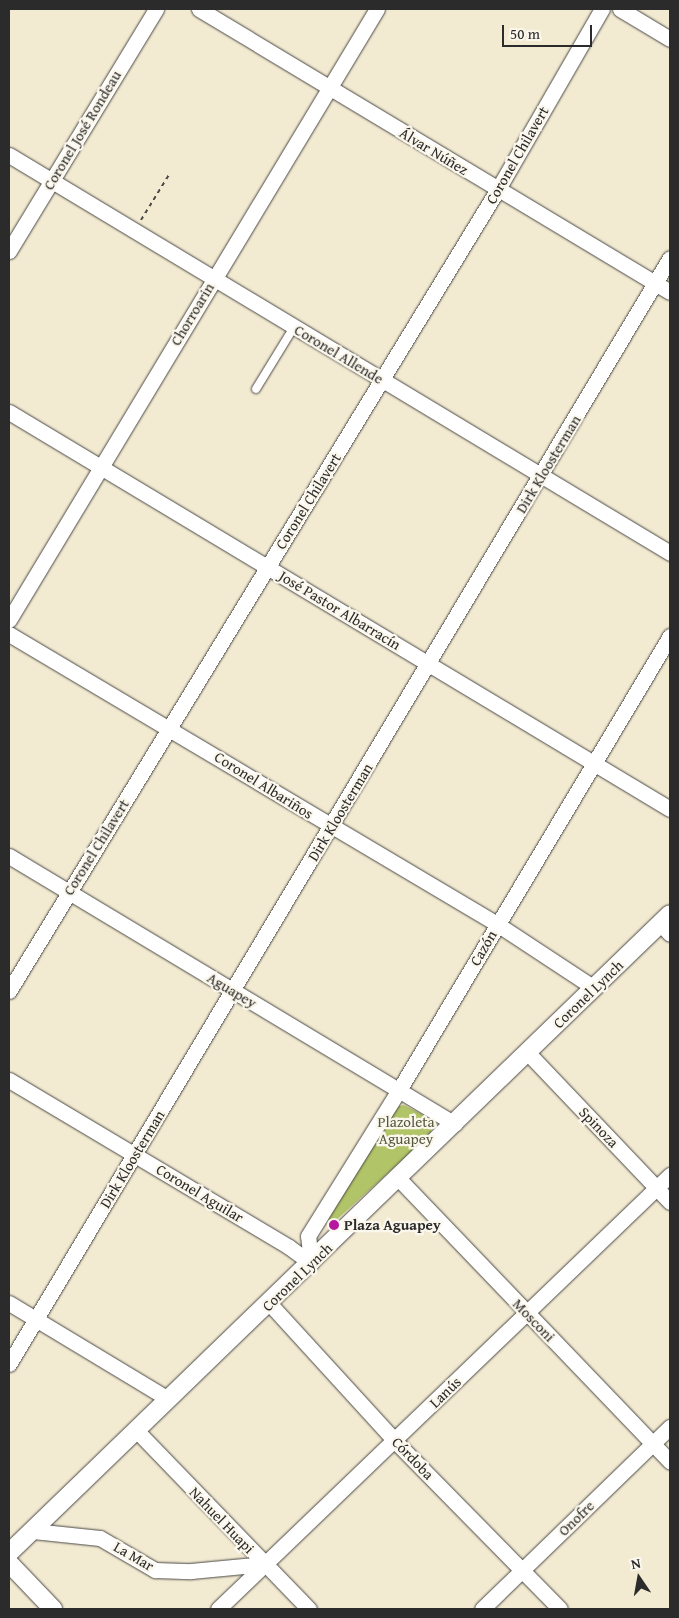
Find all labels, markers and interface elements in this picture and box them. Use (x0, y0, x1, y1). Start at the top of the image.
scale bar (504, 15, 594, 47)
text: 50 m (510, 23, 540, 44)
street label: Coronel José Rondeau (39, 67, 125, 193)
street label: Coronel Chilavert (482, 103, 552, 207)
street label: Álvar Núñez (396, 123, 472, 179)
street label: Chorroarin (166, 279, 218, 349)
street label: Coronel Allende (291, 320, 387, 388)
street label: Dirk Kloosterman (512, 412, 584, 516)
street label: Coronel Chilavert (271, 450, 345, 552)
street label: José Pastor Albarracín (276, 566, 404, 654)
street label: Coronel Albariños (211, 747, 317, 823)
street label: Dirk Kloosterman (304, 760, 376, 864)
street label: Coronel Chilavert (59, 796, 133, 898)
street label: Cazón (466, 927, 500, 969)
street label: Coronel Lynch (549, 956, 627, 1032)
street label: Aguapey (204, 968, 260, 1012)
street label: Spinoza (575, 1103, 623, 1151)
street label: Dirk Kloosterman (96, 1107, 168, 1211)
park label: Plazoleta Aguapey (377, 1112, 435, 1147)
street label: Coronel Aguilar (153, 1160, 247, 1226)
place label: Plaza Aguapey (344, 1216, 441, 1234)
marker: Plaza Aguapey (328, 1219, 340, 1231)
street label: Coronel Lynch (258, 1239, 336, 1315)
street label: Mosconi (509, 1295, 559, 1345)
street label: Lanús (425, 1373, 465, 1411)
street label: Córdoba (388, 1433, 438, 1483)
street label: Nahuel Huapi (186, 1483, 258, 1557)
street label: Onofre (554, 1497, 598, 1539)
street label: La Mar (111, 1537, 157, 1575)
north arrow (614, 1553, 664, 1603)
text: N (629, 1553, 643, 1574)

